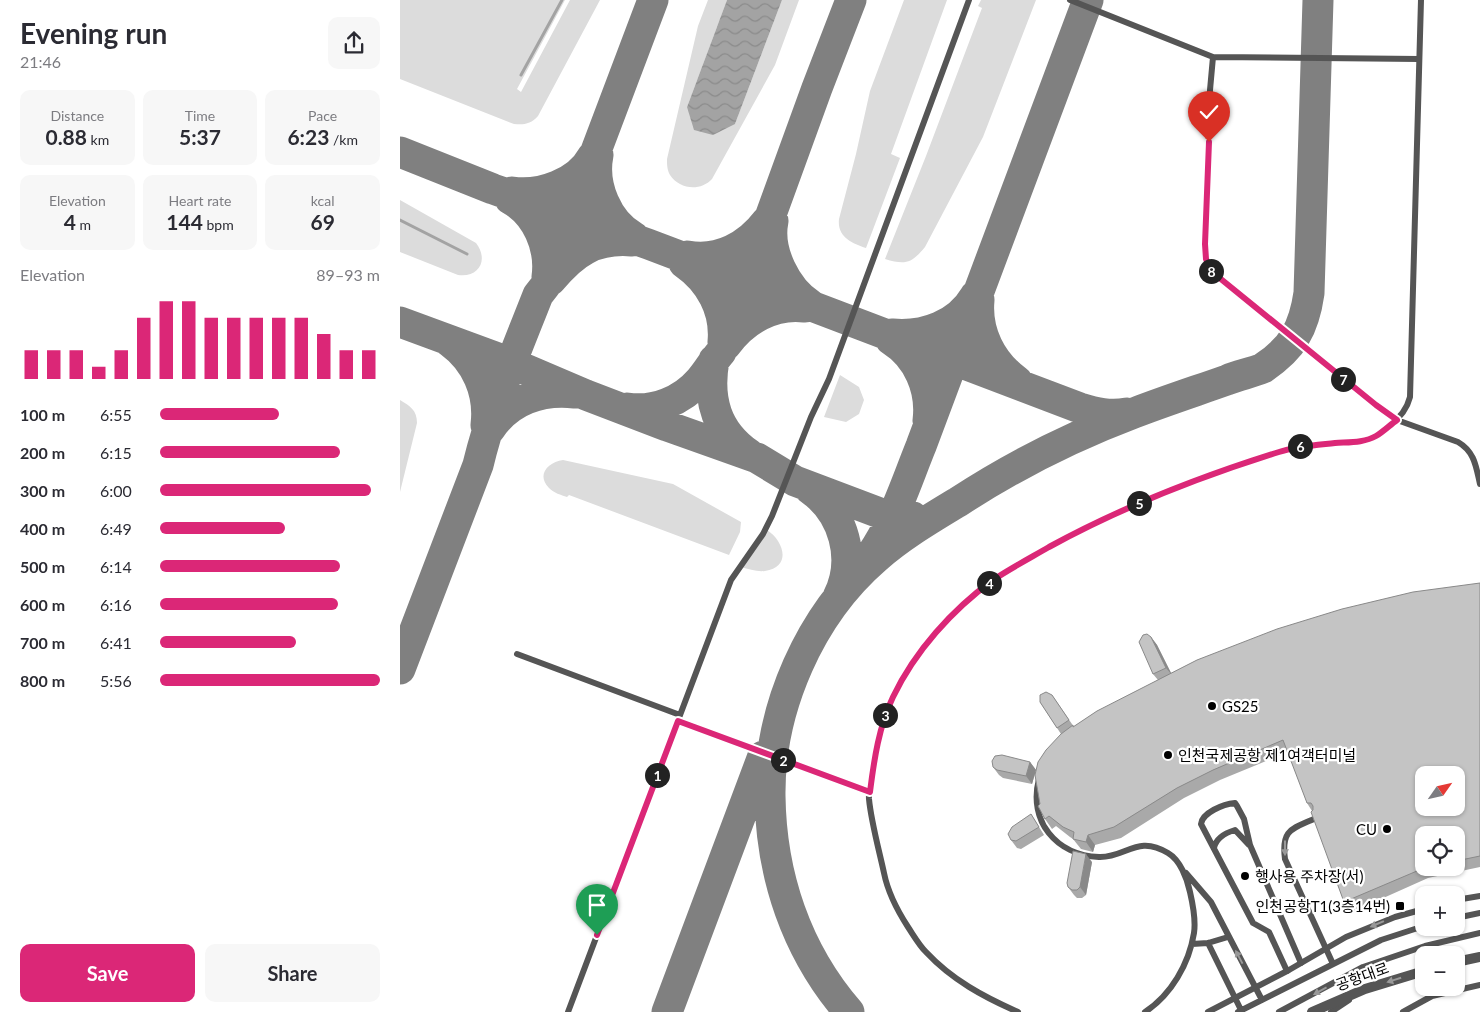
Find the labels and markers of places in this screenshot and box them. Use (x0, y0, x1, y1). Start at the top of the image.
pin (1188, 91, 1230, 142)
pin: 8 (1198, 258, 1224, 284)
pin: 7 (1330, 366, 1356, 392)
pin: 6 (1288, 434, 1312, 458)
pin: 5 (1126, 490, 1152, 516)
pin: 4 (976, 570, 1002, 596)
place label: GS25 (1222, 697, 1259, 715)
marker: GS25 (1206, 700, 1218, 712)
pin: 3 (872, 702, 898, 728)
place label: 인천국제공항 제1여객터미널 (1178, 746, 1356, 764)
pin: 2 (770, 748, 796, 772)
marker: 인천국제공항 제1여객터미널 (1162, 749, 1174, 761)
pin: 1 (644, 762, 670, 788)
place label: CU (1356, 820, 1377, 838)
marker: CU (1381, 823, 1393, 835)
place label: 행사용 주차장(서) (1255, 867, 1363, 885)
marker: 행사용 주차장(서) (1239, 870, 1251, 882)
pin (576, 884, 618, 935)
place label: 인천공항T1(3층14번) (1256, 897, 1390, 915)
marker: 인천공항T1(3층14번) (1394, 900, 1406, 912)

